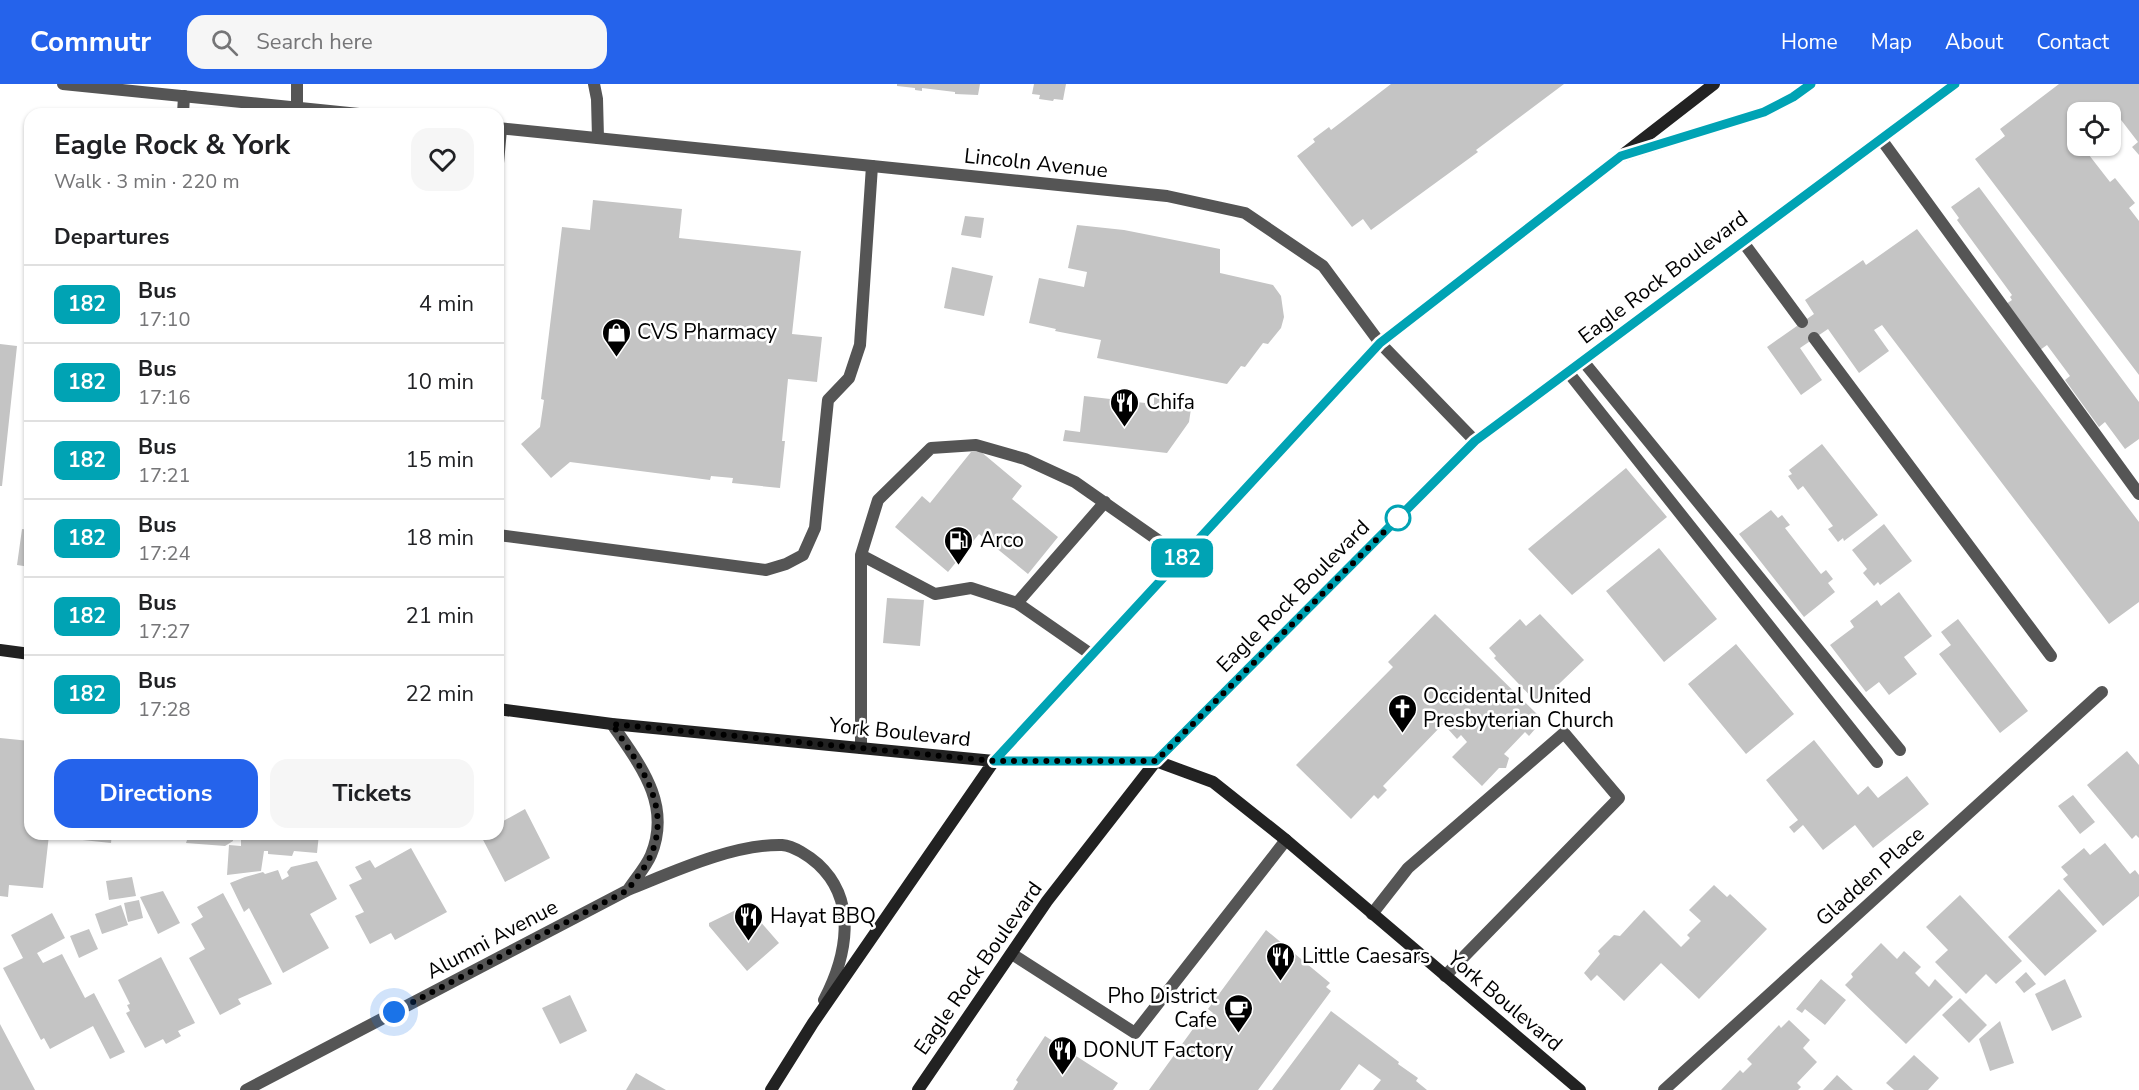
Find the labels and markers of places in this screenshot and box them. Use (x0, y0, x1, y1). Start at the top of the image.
shop icon: CVS Pharmacy (600, 316, 632, 358)
place label: CVS Pharmacy (637, 318, 777, 346)
restaurant icon: Chifa (1109, 386, 1141, 428)
place label: Chifa (1146, 388, 1195, 416)
unlabelled marker (1385, 505, 1411, 531)
fuel station icon: Arco (943, 524, 975, 566)
place label: Arco (980, 526, 1024, 554)
place label: Occidental United Presbyterian Church (1423, 682, 1614, 734)
church icon: Occidental United Presbyterian Church (1386, 692, 1418, 734)
restaurant icon: Hayat BBQ (733, 900, 765, 942)
place label: Hayat BBQ (770, 902, 876, 930)
restaurant icon: Little Caesars (1265, 940, 1297, 982)
place label: Little Caesars (1302, 942, 1430, 970)
place label: Pho District Cafe (1107, 982, 1218, 1034)
cafe icon: Pho District Cafe (1222, 992, 1254, 1034)
restaurant icon: DONUT Factory (1046, 1034, 1078, 1076)
place label: DONUT Factory (1083, 1036, 1234, 1064)

